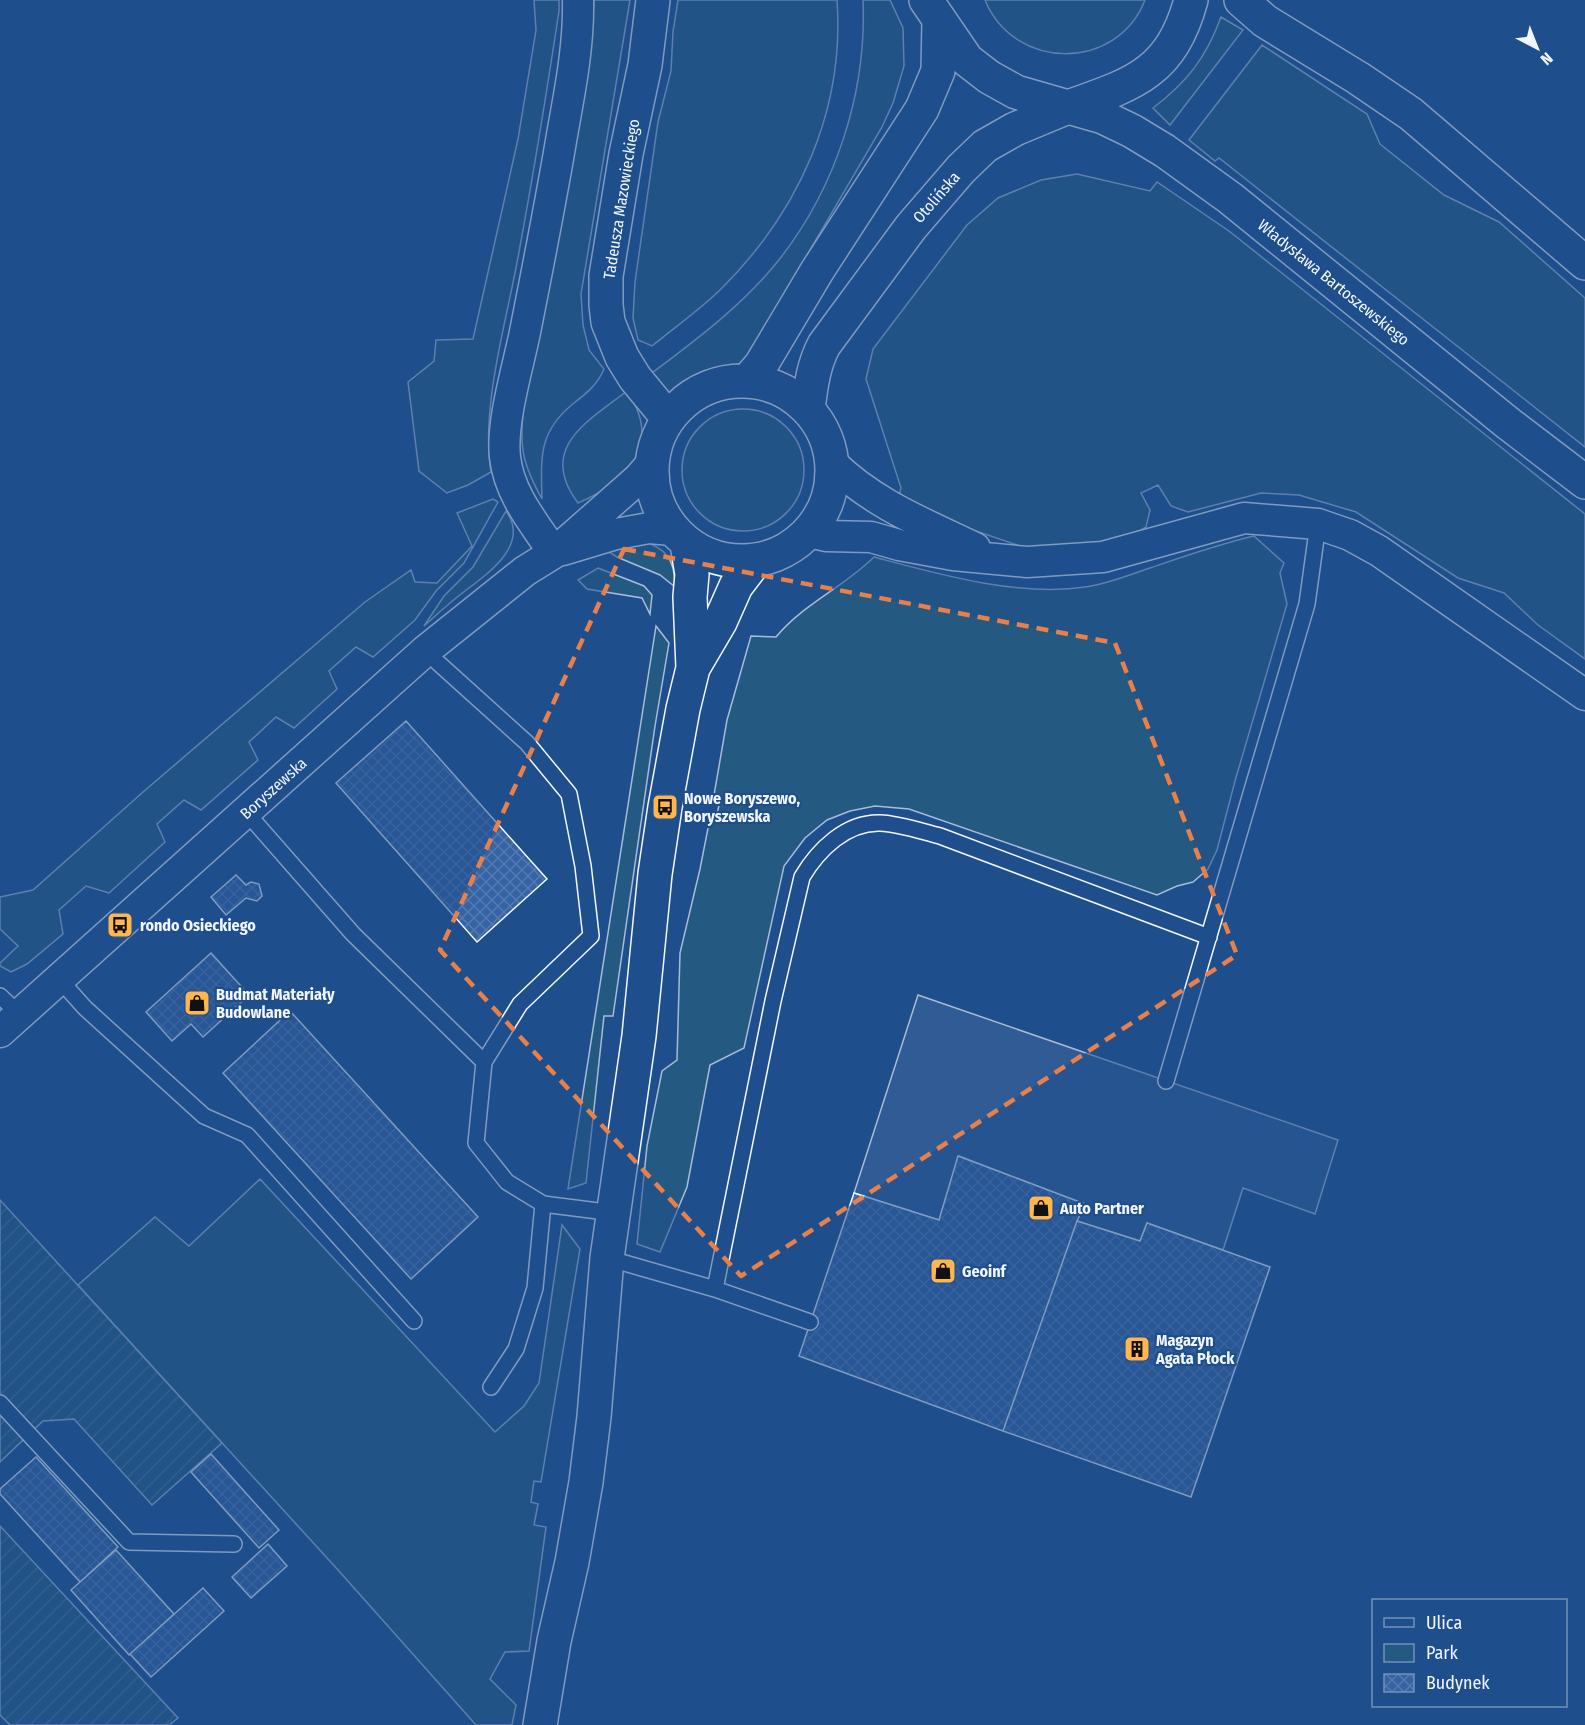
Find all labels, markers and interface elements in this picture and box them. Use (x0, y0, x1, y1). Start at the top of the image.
north arrow (1507, 18, 1567, 78)
text: N (1537, 49, 1557, 69)
street label: Tadeusza Mazowieckiego (599, 118, 644, 281)
street label: Otolińska (909, 168, 964, 227)
street label: Władysława Bartoszewskiego (1254, 215, 1413, 349)
street label: Boryszewska (236, 753, 311, 823)
place label: Nowe Boryszewo, Boryszewska (684, 789, 800, 826)
bus stop icon: Nowe Boryszewo, Boryszewska (650, 792, 680, 822)
bus stop icon: rondo Osieckiego (105, 910, 135, 940)
place label: rondo Osieckiego (140, 916, 256, 935)
place label: Budmat Materiały Budowlane (216, 985, 335, 1022)
shop icon: Budmat Materiały Budowlane (182, 988, 212, 1018)
shop icon: Auto Partner (1026, 1193, 1056, 1223)
place label: Auto Partner (1059, 1199, 1144, 1218)
shop icon: Geoinf (928, 1256, 958, 1286)
place label: Geoinf (962, 1262, 1008, 1281)
place label: Magazyn Agata Płock (1155, 1331, 1235, 1368)
building icon: Magazyn Agata Płock (1122, 1334, 1152, 1364)
legend (1372, 1599, 1567, 1707)
text: Ulica (1426, 1612, 1462, 1634)
text: Park (1426, 1642, 1459, 1664)
text: Budynek (1426, 1672, 1490, 1694)

